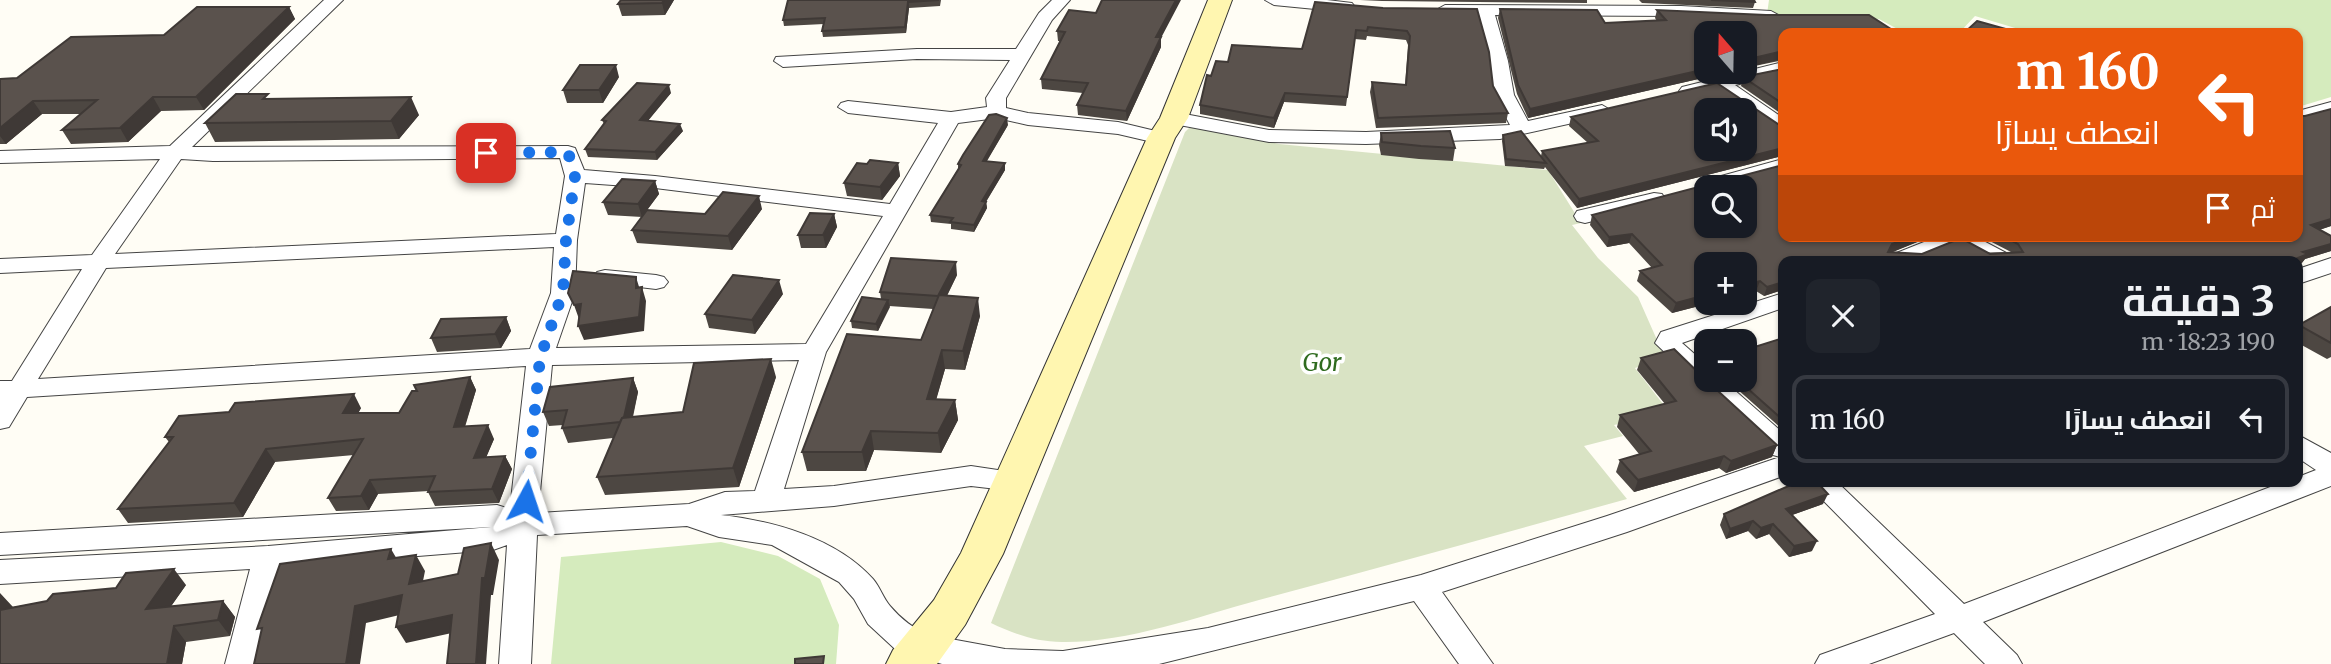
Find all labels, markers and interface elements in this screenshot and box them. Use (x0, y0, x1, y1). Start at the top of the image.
north arrow (1694, 21, 1757, 84)
map controls (1694, 21, 1757, 392)
text: 160 m (2016, 41, 2160, 102)
icon: left (2184, 56, 2275, 147)
button: sound (1694, 98, 1757, 161)
text: انعطف يسارًا (1995, 113, 2160, 153)
pin (456, 123, 516, 183)
icon: arrive (467, 134, 505, 172)
button: search (1694, 175, 1757, 238)
icon: arrive (2199, 189, 2237, 227)
text: ثم (2251, 192, 2275, 225)
button: + (1694, 252, 1757, 315)
text: 3 دقيقة (2122, 275, 2275, 327)
button: close (1806, 279, 1880, 353)
text: 190 m · 18:23 (2141, 327, 2275, 356)
button: − (1694, 329, 1757, 392)
park label: Gor (1302, 347, 1343, 378)
icon: left (2233, 400, 2271, 438)
text: 160 m (1810, 403, 1885, 436)
text: انعطف يسارًا (2064, 403, 2212, 436)
position arrow (489, 464, 563, 538)

